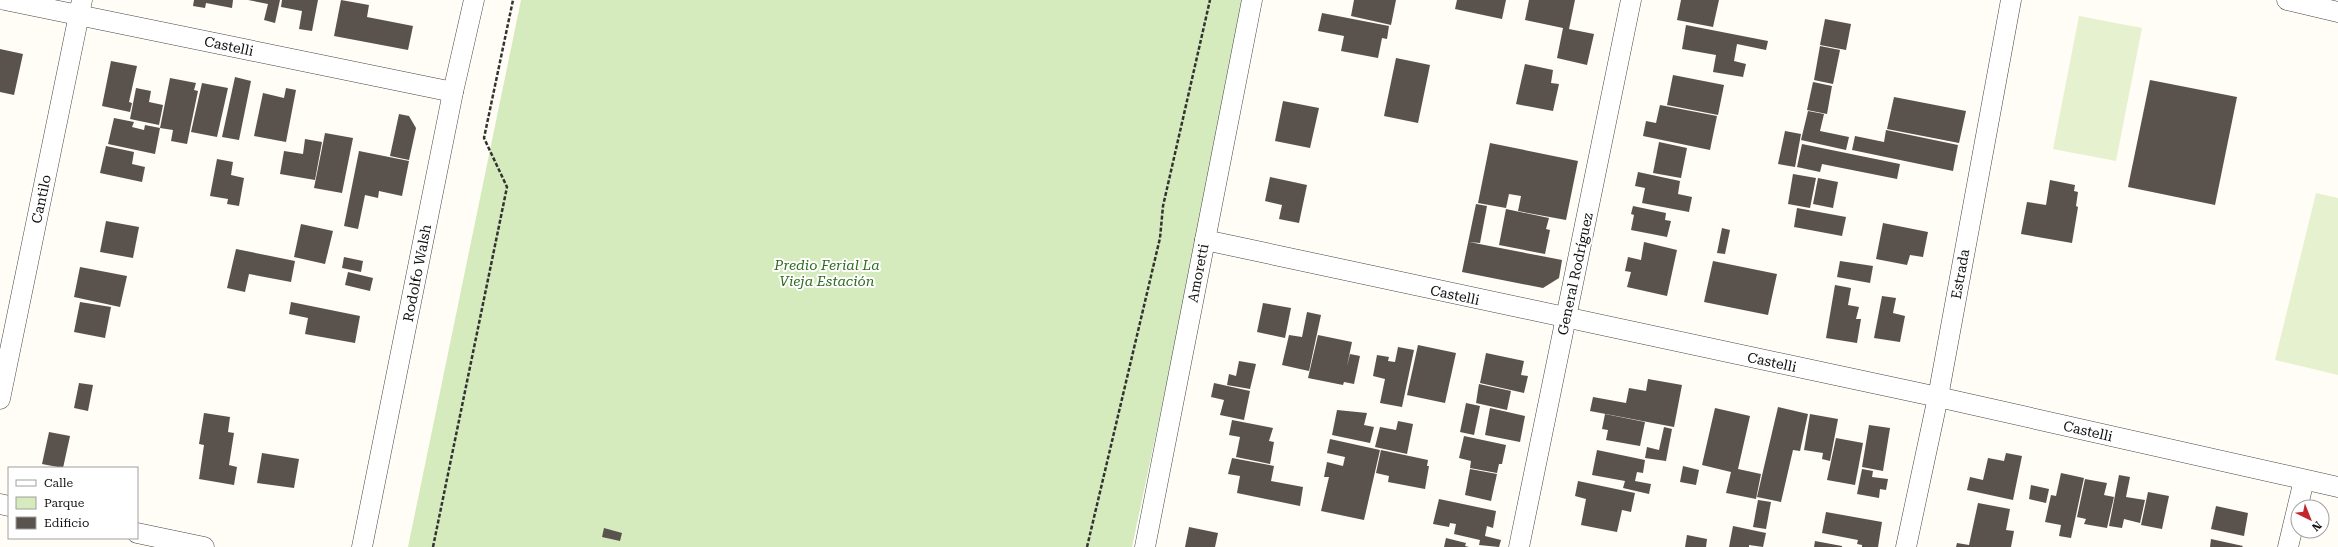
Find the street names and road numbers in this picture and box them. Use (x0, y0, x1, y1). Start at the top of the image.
street label: Castelli (203, 33, 256, 59)
street label: Cantilo (28, 173, 54, 225)
street label: General Rodríguez (1554, 211, 1596, 337)
street label: Rodolfo Walsh (400, 223, 434, 323)
street label: Amoretti (1184, 242, 1212, 304)
street label: Estrada (1948, 247, 1972, 300)
street label: Castelli (1429, 282, 1482, 308)
street label: Castelli (1746, 349, 1799, 375)
street label: Castelli (2062, 418, 2115, 445)

